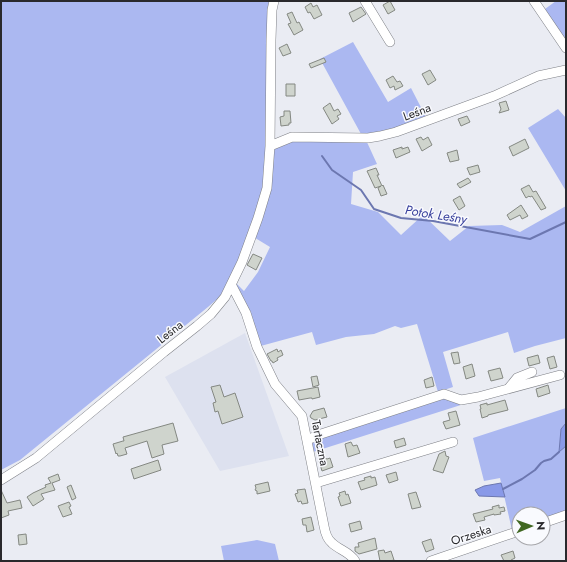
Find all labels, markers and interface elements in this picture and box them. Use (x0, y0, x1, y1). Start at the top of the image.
street label: Leśna (401, 99, 434, 125)
water label: Potok Leśny (404, 200, 470, 229)
street label: Leśna (153, 316, 187, 348)
street label: Tartaczna (307, 419, 333, 468)
north arrow (511, 506, 551, 546)
street label: Orzeska (449, 520, 494, 550)
text: N (533, 521, 549, 530)

